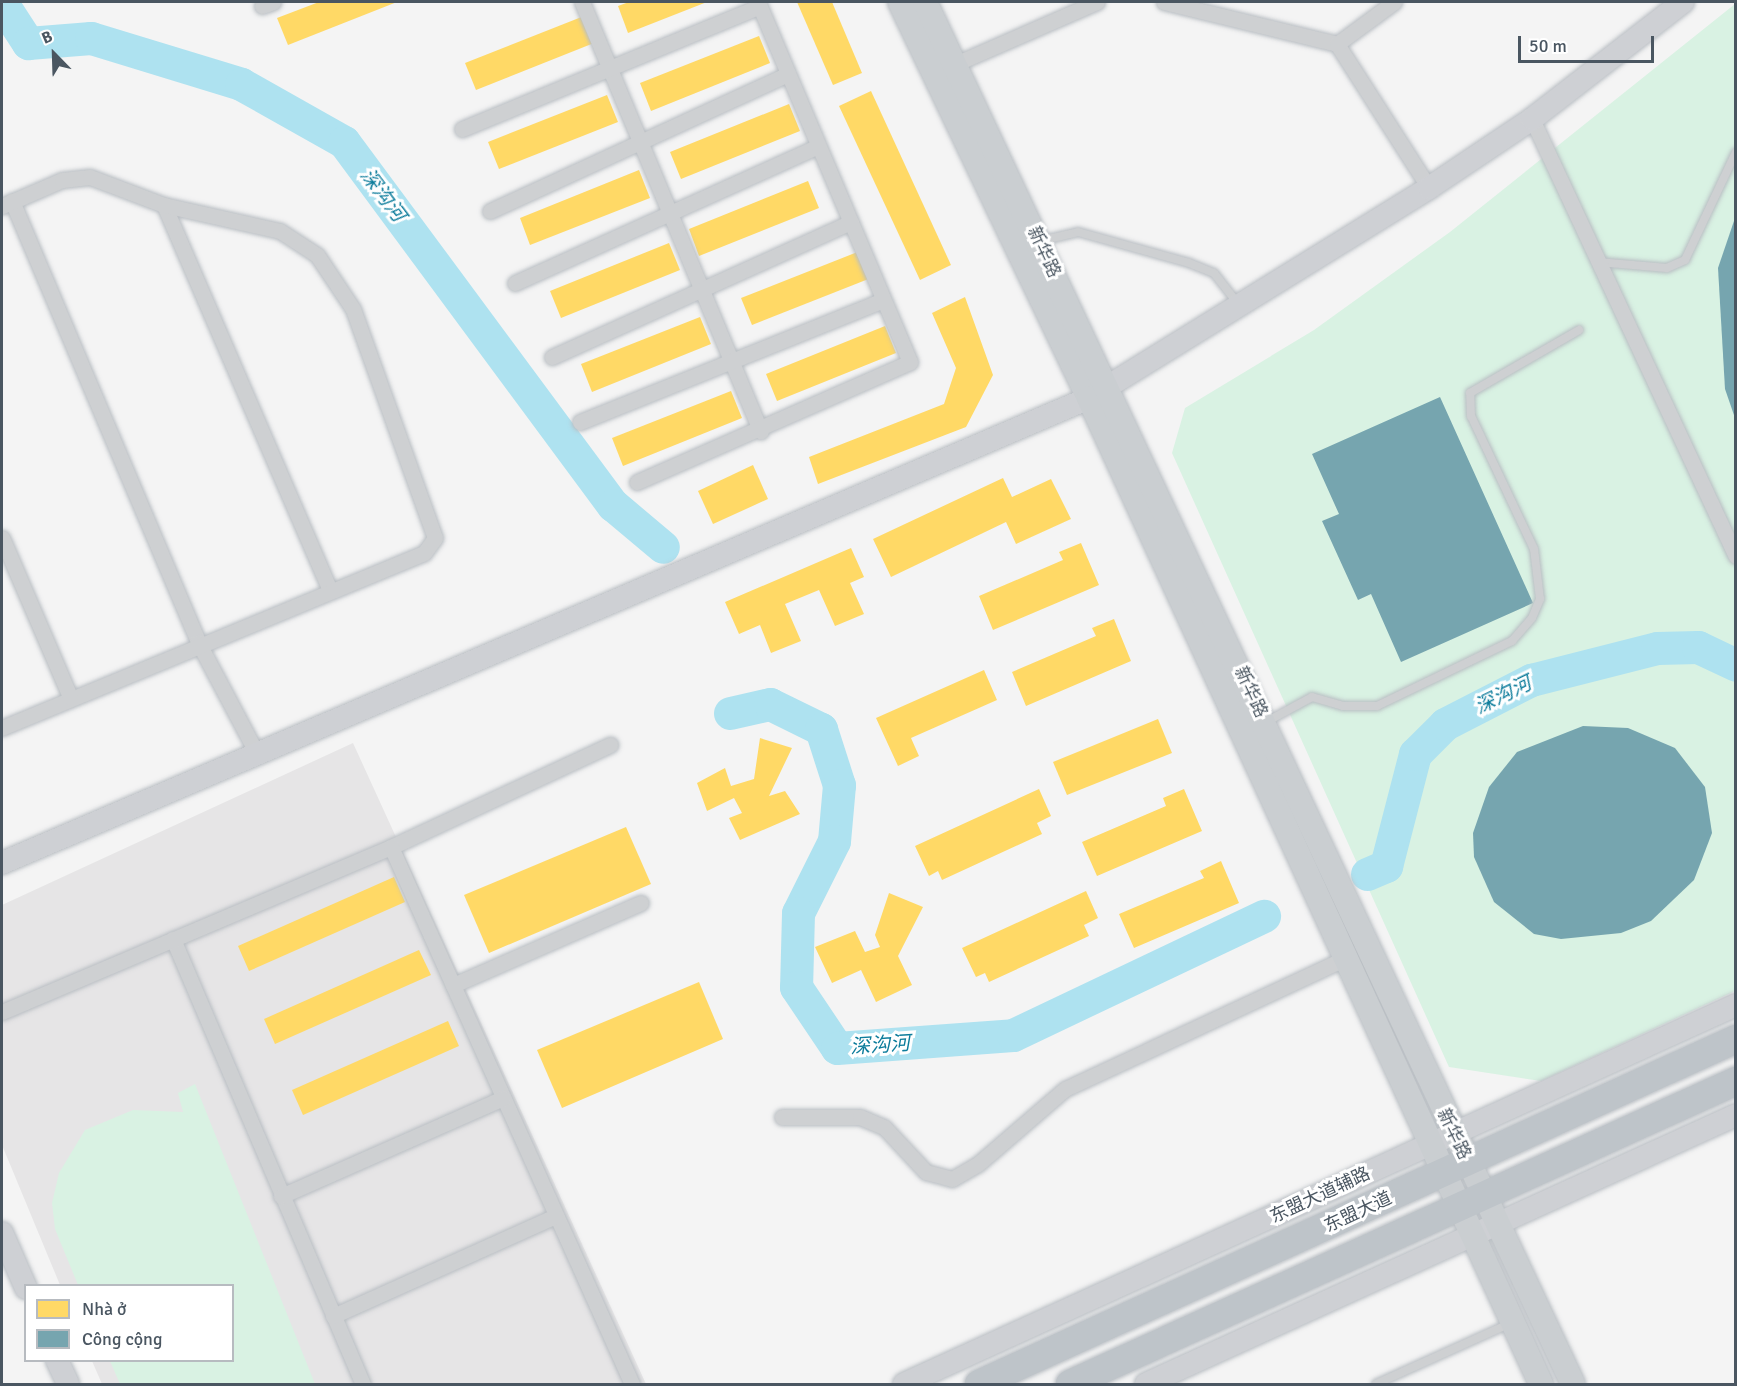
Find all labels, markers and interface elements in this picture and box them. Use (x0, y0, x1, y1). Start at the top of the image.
north arrow (24, 24, 84, 84)
scale bar (1521, 24, 1658, 62)
text: B (39, 26, 55, 49)
text: 50 m (1529, 35, 1567, 57)
water label: 深沟河 (355, 164, 411, 226)
street label: 新华路 (1023, 223, 1065, 281)
street label: 新华路 (1230, 663, 1272, 721)
water label: 深沟河 (1471, 671, 1535, 719)
water label: 深沟河 (849, 1031, 911, 1059)
street label: 新华路 (1432, 1105, 1476, 1163)
street label: 东盟大道辅路 (1266, 1162, 1374, 1228)
street label: 东盟大道 (1321, 1187, 1395, 1237)
legend (24, 1284, 234, 1362)
text: Nhà ở (82, 1298, 127, 1320)
text: Công cộng (82, 1328, 162, 1350)

